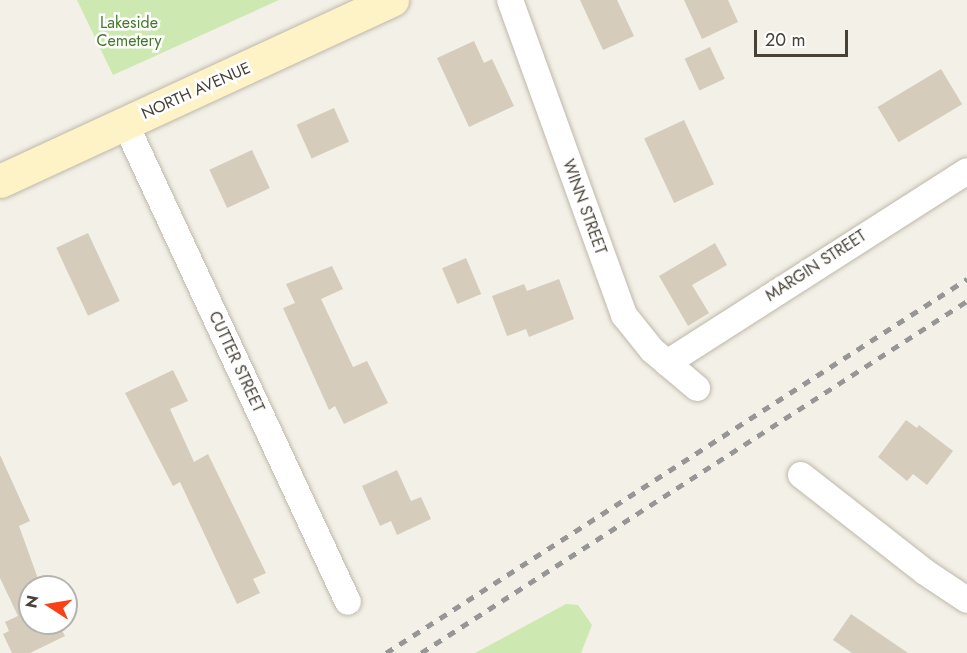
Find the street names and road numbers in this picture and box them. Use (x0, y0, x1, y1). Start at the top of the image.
street label: NORTH AVENUE (139, 58, 253, 124)
street label: WINN STREET (558, 157, 610, 257)
street label: MARGIN STREET (762, 226, 870, 306)
street label: CUTTER STREET (204, 309, 268, 415)

